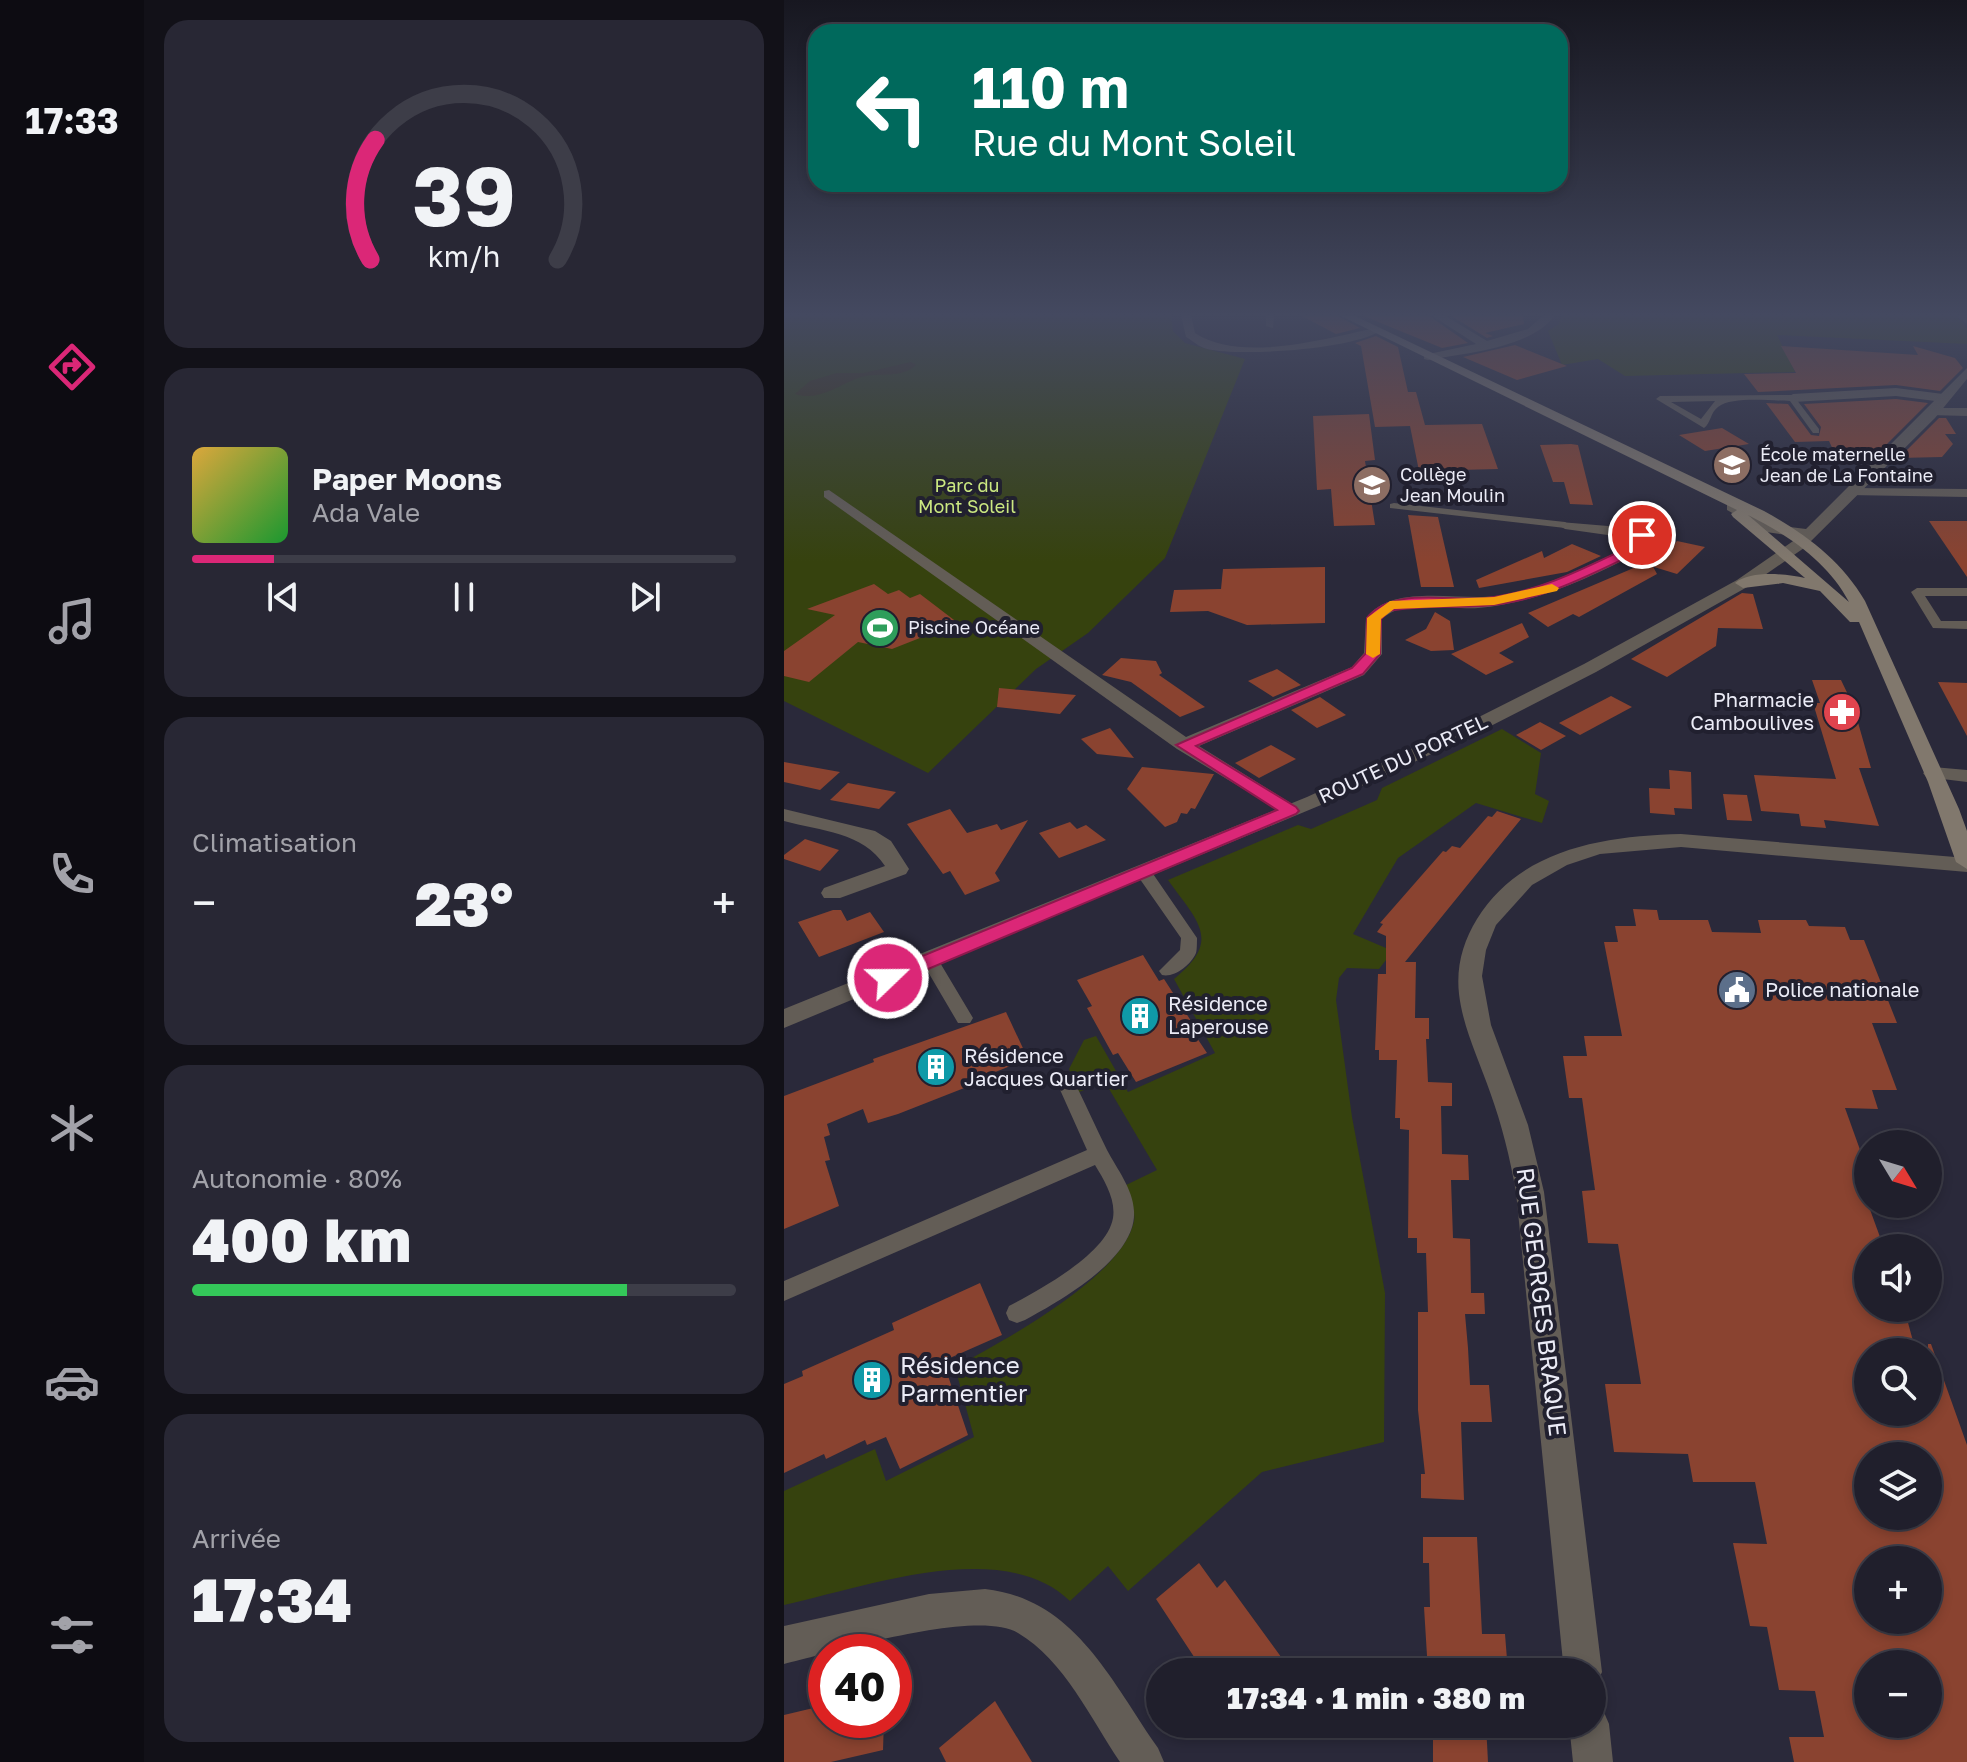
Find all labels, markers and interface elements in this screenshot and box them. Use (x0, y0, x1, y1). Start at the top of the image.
text: 110 m (972, 53, 1129, 120)
icon: left (840, 56, 944, 160)
text: 17:33 (25, 99, 119, 142)
text: Rue du Mont Soleil (972, 121, 1296, 164)
text: 39 (412, 144, 516, 244)
text: km/h (428, 239, 500, 273)
icon: directions (44, 339, 100, 395)
place label: École maternelle Jean de La Fontaine (1760, 443, 1933, 486)
school or university icon: École maternelle Jean de La Fontaine (1711, 444, 1753, 486)
text: Paper Moons (312, 461, 502, 497)
place label: Collège Jean Moulin (1400, 463, 1505, 506)
school or university icon: Collège Jean Moulin (1351, 464, 1393, 506)
park label: Parc du Mont Soleil (918, 474, 1016, 517)
text: Ada Vale (312, 497, 420, 528)
pin (1608, 501, 1676, 569)
icon: arrive (1620, 513, 1664, 557)
icon: previous (261, 575, 305, 619)
icon: pause (442, 575, 486, 619)
icon: next (623, 575, 667, 619)
icon: music (44, 593, 100, 649)
sports icon: Piscine Océane (859, 607, 901, 649)
place label: Piscine Océane (908, 616, 1040, 638)
place label: Pharmacie Camboulives (1690, 687, 1814, 734)
pharmacy icon: Pharmacie Camboulives (1821, 691, 1863, 733)
street label: ROUTE DU PORTEL (1314, 708, 1491, 808)
text: Climatisation (192, 827, 357, 858)
icon: phone (44, 846, 100, 902)
text: 23° (415, 867, 513, 939)
text: − (192, 876, 216, 929)
text: + (712, 876, 736, 929)
position arrow (846, 936, 930, 1020)
public building icon: Police nationale (1716, 969, 1758, 1011)
place label: Police nationale (1765, 977, 1919, 1001)
place label: Résidence Laperouse (1168, 991, 1269, 1038)
building icon: Résidence Laperouse (1119, 995, 1161, 1037)
place label: Résidence Jacques Quartier (964, 1043, 1128, 1090)
building icon: Résidence Jacques Quartier (915, 1046, 957, 1088)
icon: climate (44, 1100, 100, 1156)
north arrow (1854, 1130, 1942, 1218)
map controls (1854, 1130, 1942, 1738)
text: Autonomie · 80% (192, 1163, 402, 1194)
street label: RUE GEORGES BRAQUE (1512, 1166, 1573, 1438)
text: 400 km (192, 1203, 411, 1275)
button: sound (1854, 1234, 1942, 1322)
button: search (1854, 1338, 1942, 1426)
place label: Résidence Parmentier (900, 1350, 1027, 1407)
icon: car (44, 1354, 100, 1410)
building icon: Résidence Parmentier (851, 1359, 893, 1401)
button: layers (1854, 1442, 1942, 1530)
text: Arrivée (192, 1523, 281, 1554)
button: + (1854, 1546, 1942, 1634)
text: 17:34 (192, 1563, 352, 1635)
icon: filters (44, 1607, 100, 1663)
speed limit sign: 40 (808, 1634, 912, 1738)
button: − (1854, 1650, 1942, 1738)
text: 17:34 · 1 min · 380 m (1227, 1680, 1525, 1716)

